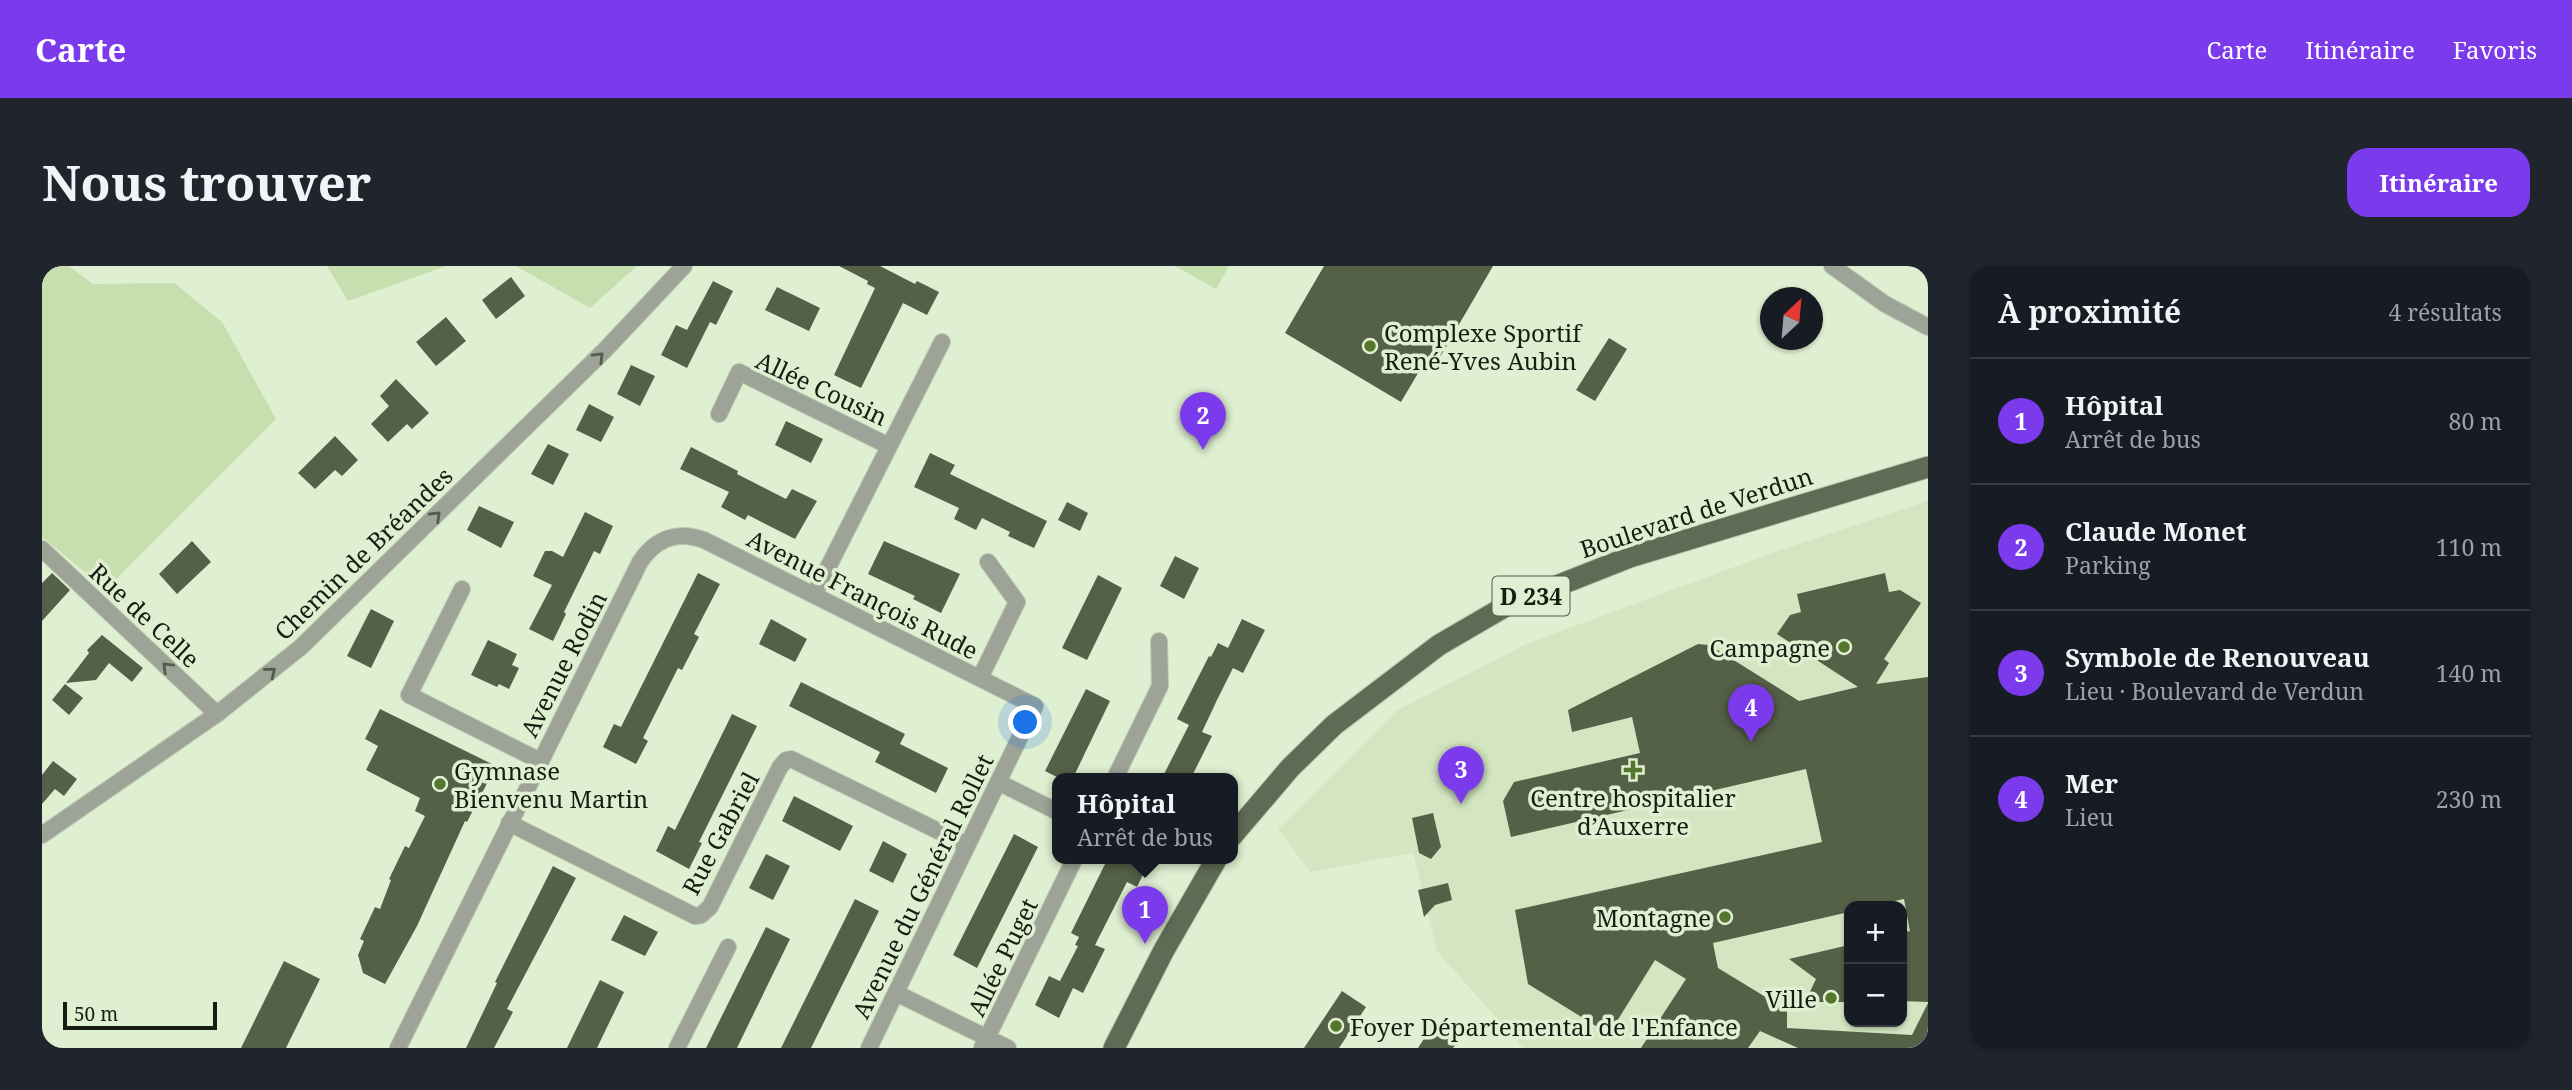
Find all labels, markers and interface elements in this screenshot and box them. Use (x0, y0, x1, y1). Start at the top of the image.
text: Carte (35, 27, 126, 72)
text: Carte (2206, 33, 2267, 66)
text: Itinéraire (2305, 33, 2415, 66)
text: Favoris (2453, 33, 2537, 66)
button: Itinéraire (2347, 148, 2530, 217)
text: Nous trouver (42, 149, 371, 215)
north arrow (1760, 287, 1823, 350)
text: À proximité (1998, 291, 2181, 332)
text: 4 résultats (2388, 296, 2502, 328)
place label: Complexe Sportif René-Yves Aubin (1384, 316, 1583, 377)
marker: Complexe Sportif René-Yves Aubin (1362, 338, 1378, 354)
street label: Allée Cousin (751, 343, 893, 433)
one-way arrow (590, 352, 603, 365)
text: Hôpital (2065, 387, 2163, 423)
pin: 2 (1180, 392, 1226, 450)
text: 1 (2015, 405, 2028, 437)
text: 80 m (2449, 405, 2502, 437)
text: Arrêt de bus (2065, 423, 2201, 455)
street label: Chemin de Bréandes (267, 459, 459, 647)
street label: Boulevard de Verdun (1575, 459, 1817, 565)
one-way arrow (428, 511, 441, 524)
text: Claude Monet (2065, 513, 2246, 549)
street label: Avenue François Rude (742, 521, 984, 667)
text: 2 (2015, 531, 2028, 563)
text: 110 m (2436, 531, 2502, 563)
text: Parking (2065, 549, 2151, 581)
street label: Rue de Celle (83, 555, 207, 675)
road number: D 234 (1492, 576, 1570, 616)
street label: Avenue Rodin (512, 585, 614, 743)
place label: Campagne (1710, 631, 1830, 664)
marker: Campagne (1836, 639, 1852, 655)
text: Symbole de Renouveau (2065, 639, 2370, 675)
text: 3 (2015, 657, 2028, 689)
text: 140 m (2436, 657, 2502, 689)
one-way arrow (163, 662, 176, 675)
one-way arrow (262, 668, 275, 680)
text: Lieu · Boulevard de Verdun (2065, 675, 2364, 707)
pin: 4 (1728, 684, 1774, 742)
your location (1008, 705, 1042, 739)
pin: 3 (1438, 746, 1484, 804)
street label: Avenue du Général Rollet (844, 748, 1000, 1024)
place label: Gymnase Bienvenu Martin (454, 754, 648, 815)
marker: Centre hospitalier d’Auxerre (1623, 760, 1643, 780)
street label: Rue Gabriel (674, 765, 766, 900)
text: Mer (2065, 765, 2118, 801)
popup (1052, 773, 1238, 864)
marker: Gymnase Bienvenu Martin (432, 776, 448, 792)
place label: Centre hospitalier d’Auxerre (1530, 781, 1736, 842)
text: 4 (2015, 783, 2028, 815)
text: 230 m (2436, 783, 2502, 815)
text: Hôpital (1077, 785, 1176, 821)
text: Lieu (2065, 801, 2114, 833)
text: Arrêt de bus (1077, 821, 1213, 853)
pin: 1 (1122, 886, 1168, 944)
street label: Allée Puget (959, 892, 1045, 1022)
place label: Montagne (1596, 901, 1711, 934)
map controls (1844, 901, 1907, 1027)
button: + (1844, 901, 1907, 964)
marker: Montagne (1717, 909, 1733, 925)
button: − (1844, 964, 1907, 1027)
place label: Ville (1765, 982, 1817, 1015)
marker: Ville (1823, 990, 1839, 1006)
scale bar (63, 999, 217, 1031)
text: 50 m (74, 1001, 118, 1027)
place label: Foyer Départemental de l'Enfance (1350, 1010, 1738, 1043)
marker: Foyer Départemental de l'Enfance (1328, 1018, 1344, 1034)

